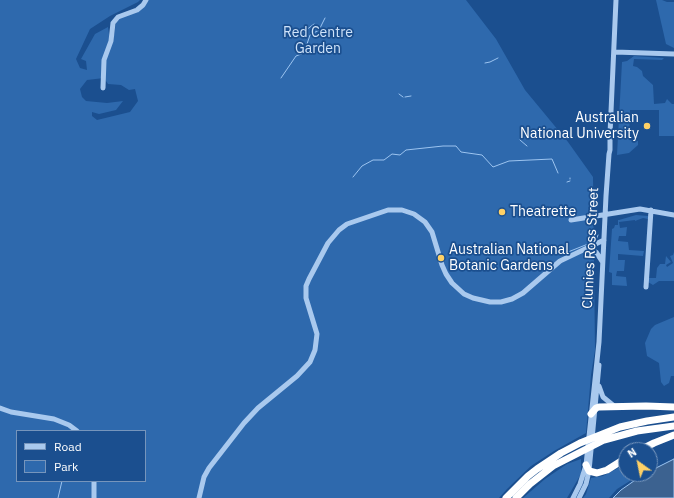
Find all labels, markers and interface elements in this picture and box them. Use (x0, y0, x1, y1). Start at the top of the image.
park label: Red Centre Garden (283, 25, 353, 58)
place label: Australian National University (520, 110, 639, 142)
marker: Australian National University (642, 121, 652, 131)
street label: Clunies Ross Street (579, 187, 603, 309)
place label: Theatrette (510, 204, 576, 220)
marker: Theatrette (497, 207, 507, 217)
place label: Australian National Botanic Gardens (449, 242, 569, 274)
marker: Australian National Botanic Gardens (436, 253, 446, 263)
legend (16, 430, 146, 482)
text: Road (54, 439, 82, 454)
north arrow (618, 442, 658, 482)
text: N (625, 445, 639, 461)
text: Park (54, 459, 78, 474)

